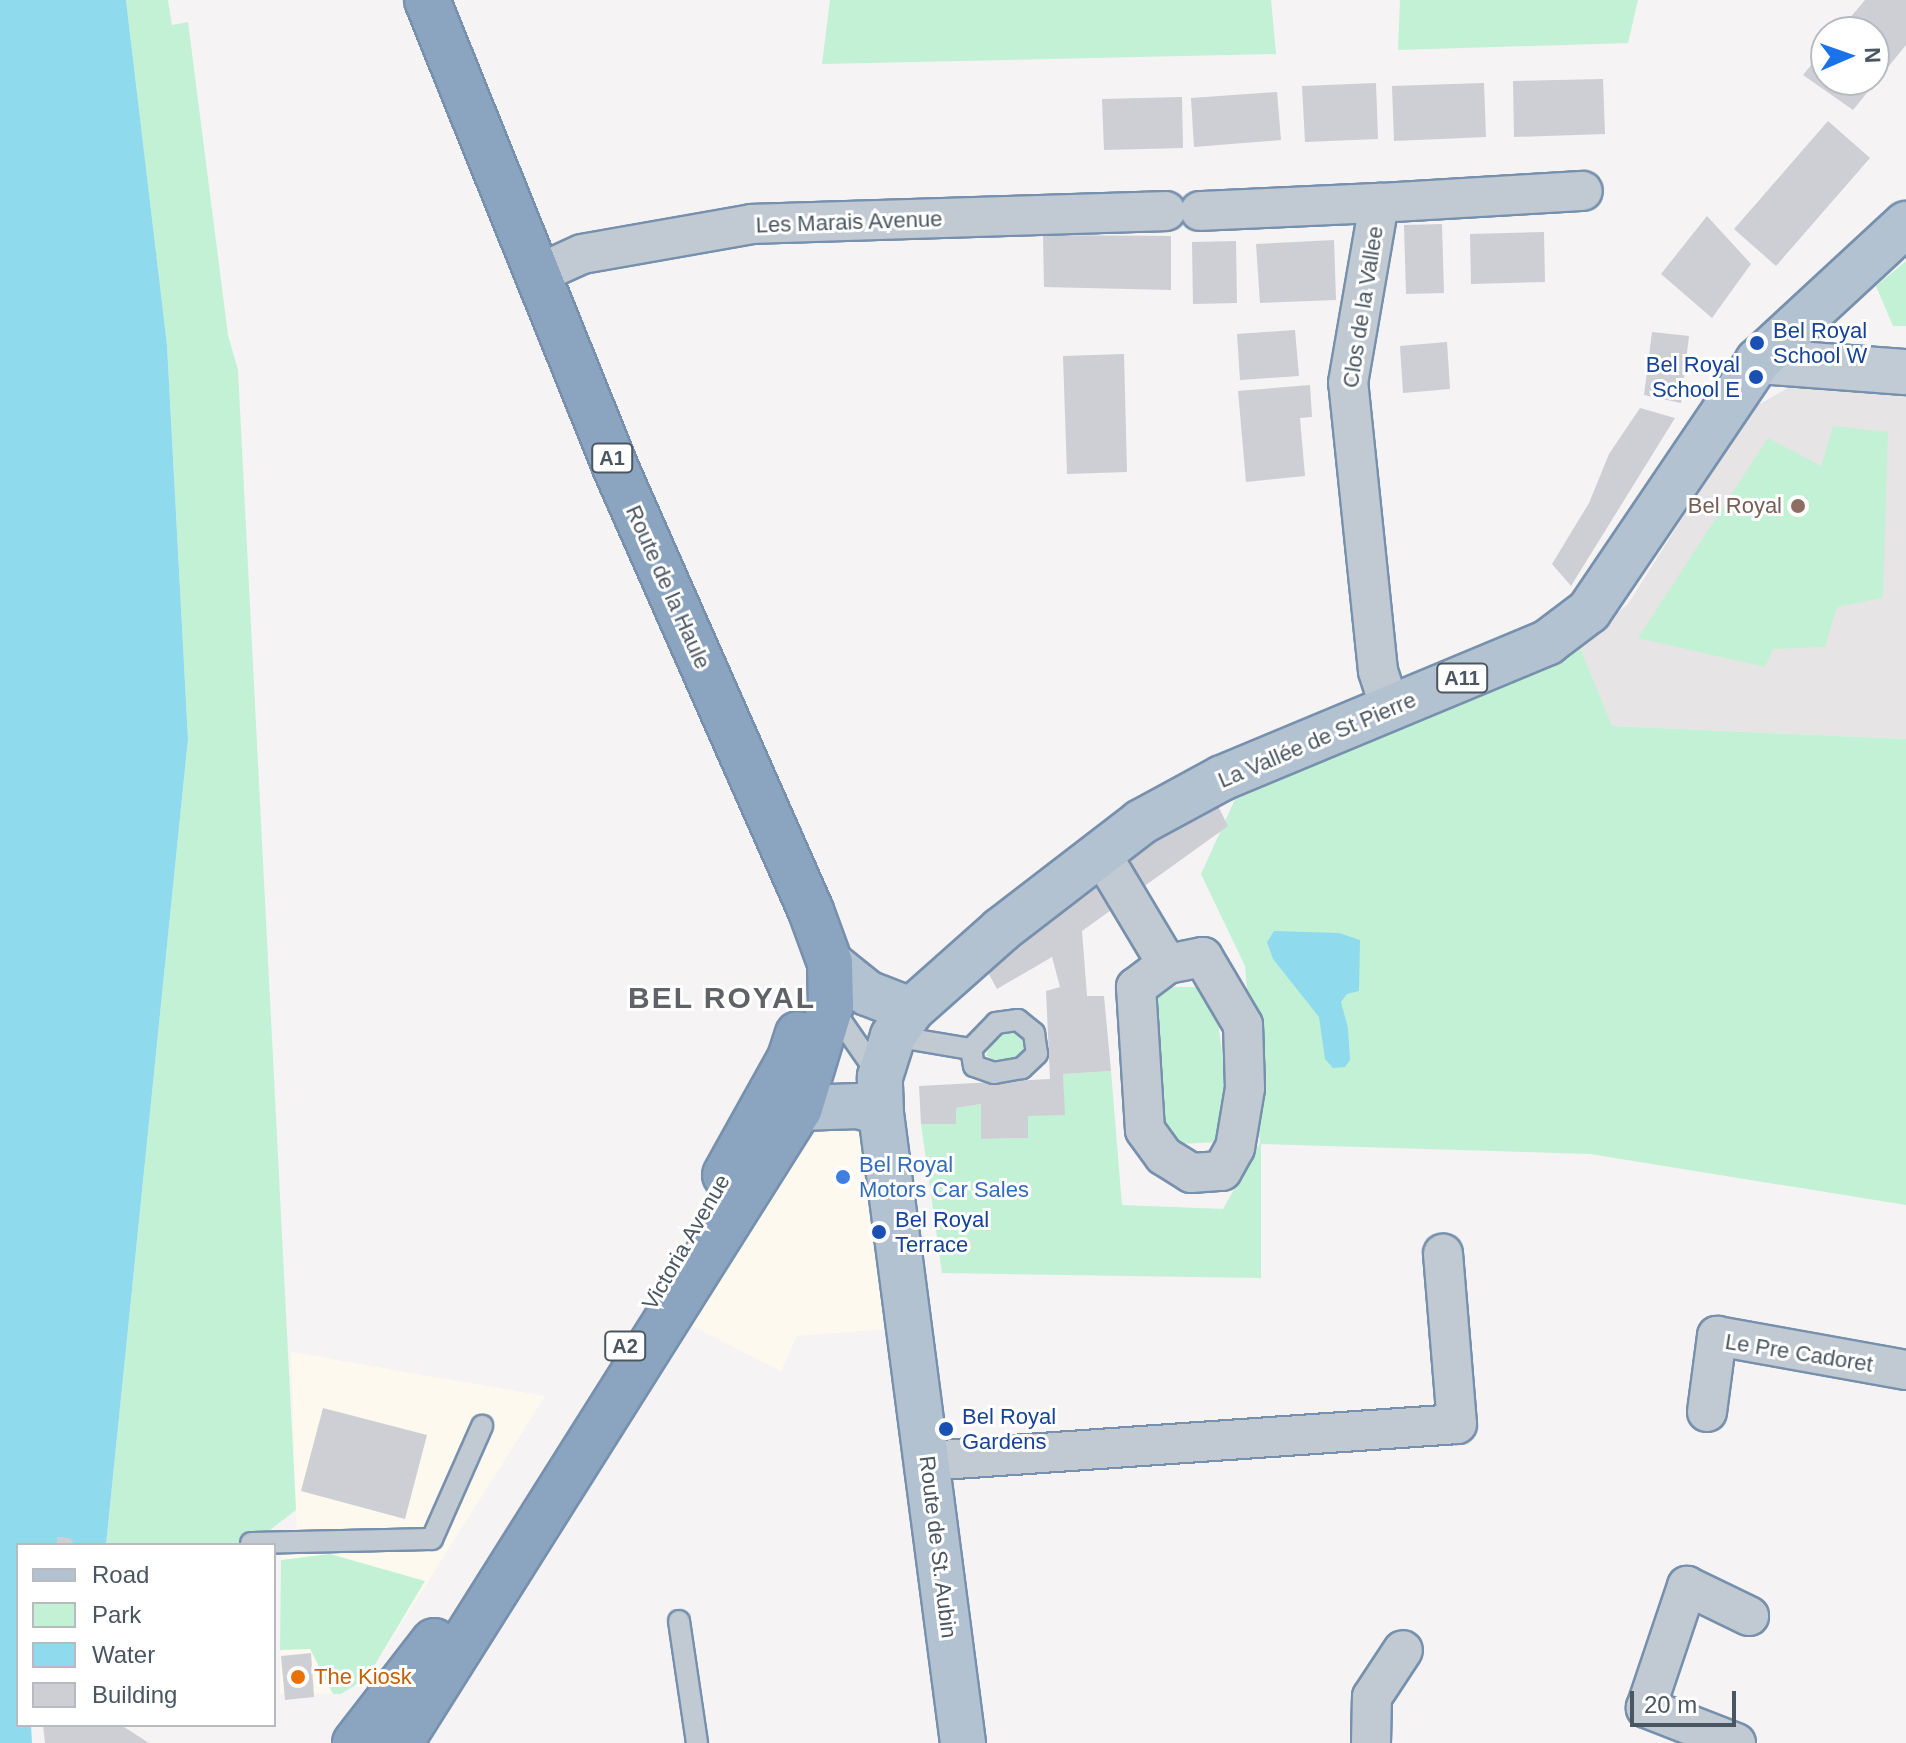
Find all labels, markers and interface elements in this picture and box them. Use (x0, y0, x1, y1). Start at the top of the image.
north arrow (1810, 16, 1890, 96)
text: N (1860, 47, 1885, 64)
street label: Les Marais Avenue (755, 206, 943, 238)
street label: Clos de la Vallee (1337, 224, 1389, 390)
place label: Bel Royal School W (1773, 317, 1867, 368)
marker: Bel Royal School W (1748, 334, 1766, 352)
place label: Bel Royal School E (1646, 351, 1740, 402)
marker: Bel Royal School E (1747, 368, 1765, 386)
road number: A1 (590, 442, 634, 474)
place label: Bel Royal (1688, 493, 1782, 519)
marker: Bel Royal (1789, 497, 1807, 515)
street label: Route de la Haule (620, 501, 716, 673)
road number: A11 (1436, 662, 1488, 694)
street label: La Vallée de St Pierre (1214, 686, 1420, 794)
district label: BEL ROYAL (628, 980, 816, 1016)
place label: Bel Royal Motors Car Sales (859, 1151, 1029, 1202)
marker: Bel Royal Motors Car Sales (834, 1168, 852, 1186)
street label: Victoria Avenue (636, 1169, 736, 1315)
place label: Bel Royal Terrace (895, 1206, 989, 1258)
marker: Bel Royal Terrace (870, 1223, 888, 1241)
street label: Le Pre Cadoret (1723, 1328, 1875, 1378)
road number: A2 (603, 1330, 647, 1362)
place label: Bel Royal Gardens (962, 1403, 1056, 1454)
marker: Bel Royal Gardens (937, 1420, 955, 1438)
street label: Route de St. Aubin (914, 1454, 962, 1640)
legend (16, 1543, 276, 1727)
text: Road (92, 1561, 149, 1588)
text: Park (92, 1601, 141, 1628)
text: Water (92, 1641, 155, 1668)
place label: The Kiosk (314, 1664, 412, 1690)
marker: The Kiosk (289, 1668, 307, 1686)
scale bar (1634, 1675, 1740, 1725)
text: Building (92, 1681, 177, 1708)
text: 20 m (1644, 1691, 1697, 1718)

